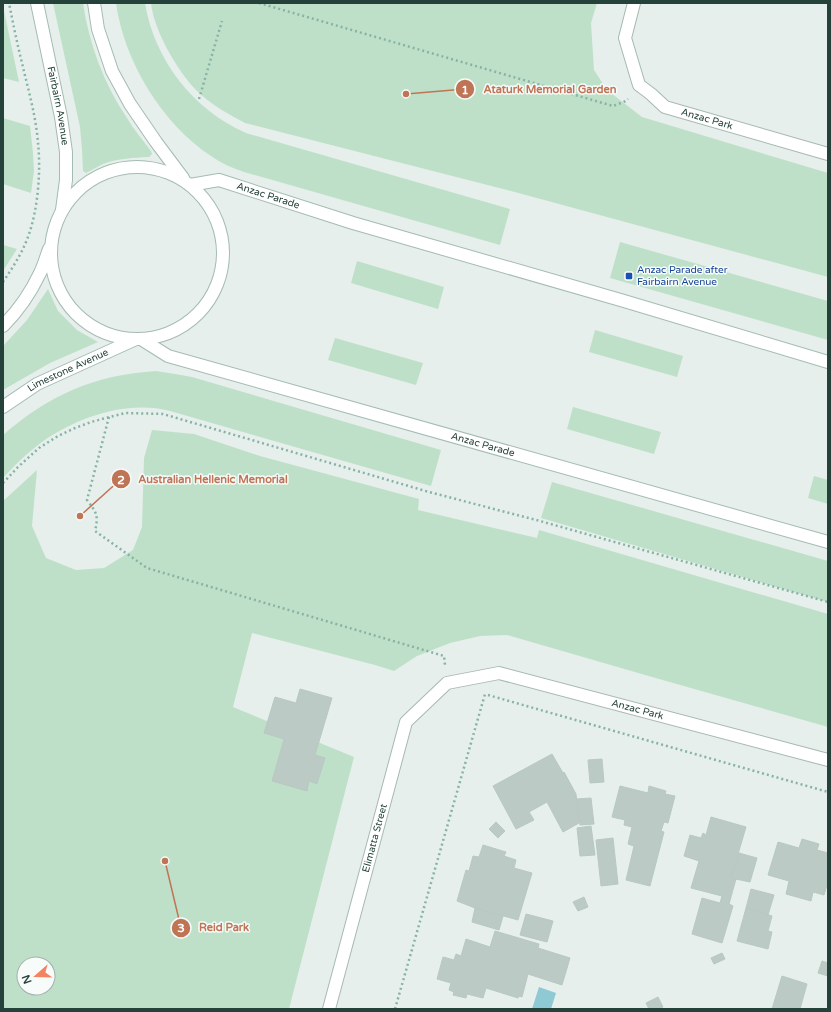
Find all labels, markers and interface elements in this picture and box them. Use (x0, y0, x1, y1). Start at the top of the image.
street label: Fairbairn Avenue (45, 65, 71, 146)
callout: Ataturk Memorial Garden (455, 78, 624, 101)
text: 1 (461, 83, 469, 97)
text: Ataturk Memorial Garden (484, 83, 617, 96)
street label: Anzac Park (680, 106, 735, 132)
street label: Anzac Parade (235, 180, 301, 212)
place label: Anzac Parade after Fairbairn Avenue (637, 264, 728, 288)
marker: Anzac Parade after Fairbairn Avenue (624, 271, 634, 281)
street label: Limestone Avenue (25, 346, 111, 395)
street label: Anzac Parade (450, 430, 516, 459)
callout: Australian Hellenic Memorial (111, 468, 296, 491)
text: 2 (117, 473, 125, 487)
text: Australian Hellenic Memorial (138, 473, 288, 486)
street label: Anzac Park (610, 697, 665, 722)
street label: Elimatta Street (360, 802, 390, 874)
callout: Reid Park (171, 916, 257, 939)
text: 3 (177, 921, 185, 935)
text: Reid Park (199, 921, 249, 934)
north arrow (16, 956, 56, 996)
text: N (19, 973, 35, 986)

